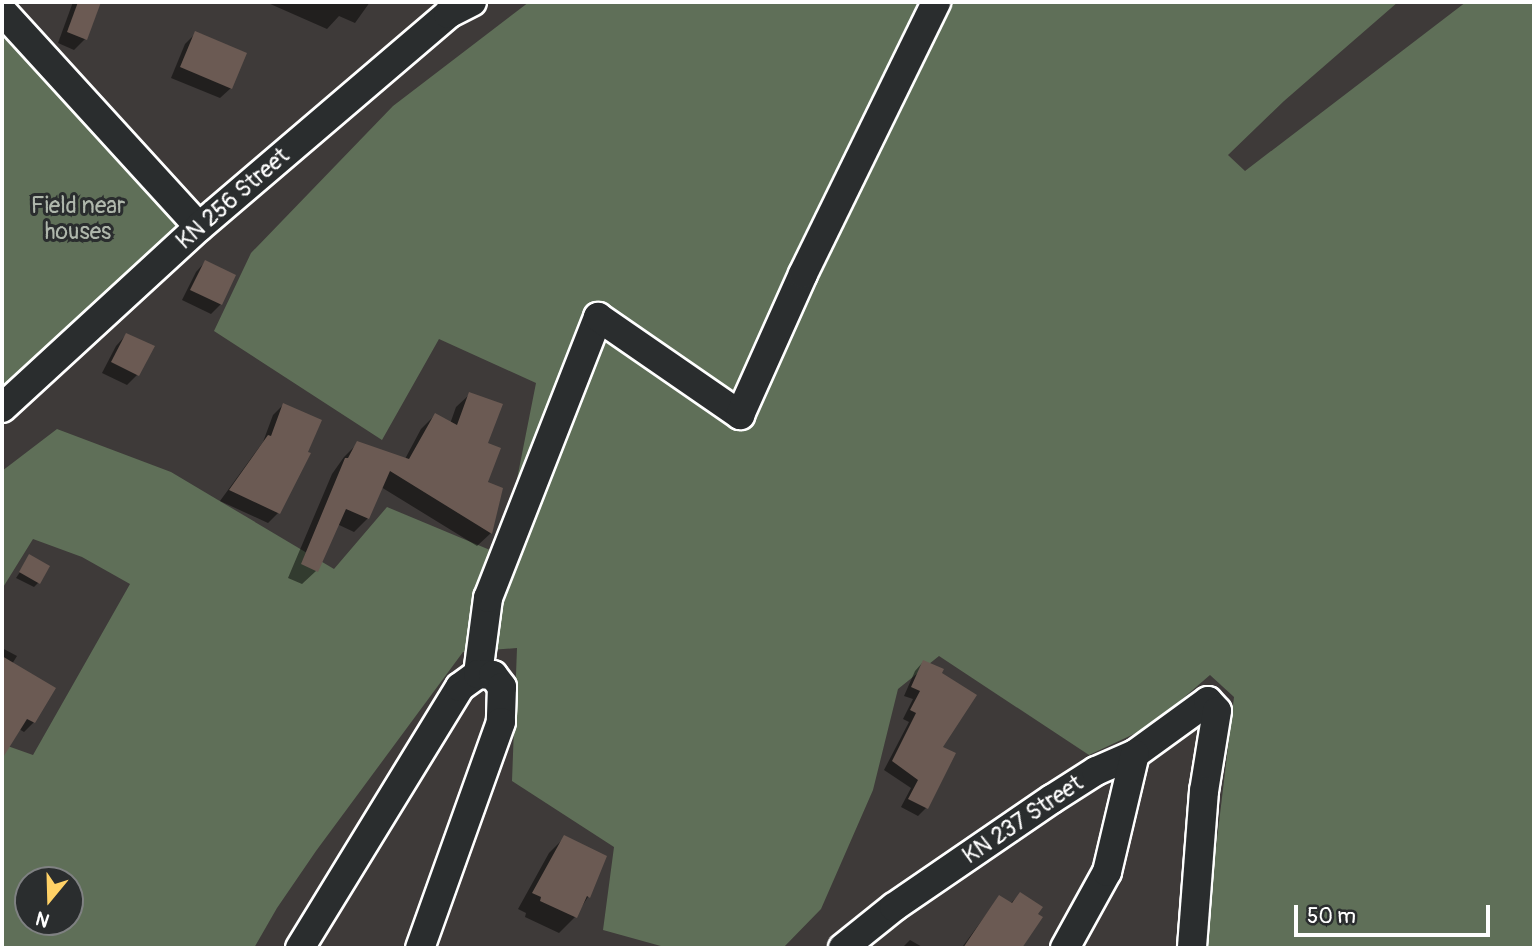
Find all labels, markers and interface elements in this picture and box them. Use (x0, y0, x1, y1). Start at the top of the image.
street label: KN 256 Street (171, 143, 295, 255)
park label: Field near houses (31, 192, 125, 246)
street label: KN 237 Street (958, 770, 1088, 870)
north arrow (14, 866, 84, 936)
scale bar (1298, 890, 1494, 934)
text: 50 m (1307, 903, 1356, 930)
text: N (33, 906, 53, 932)

